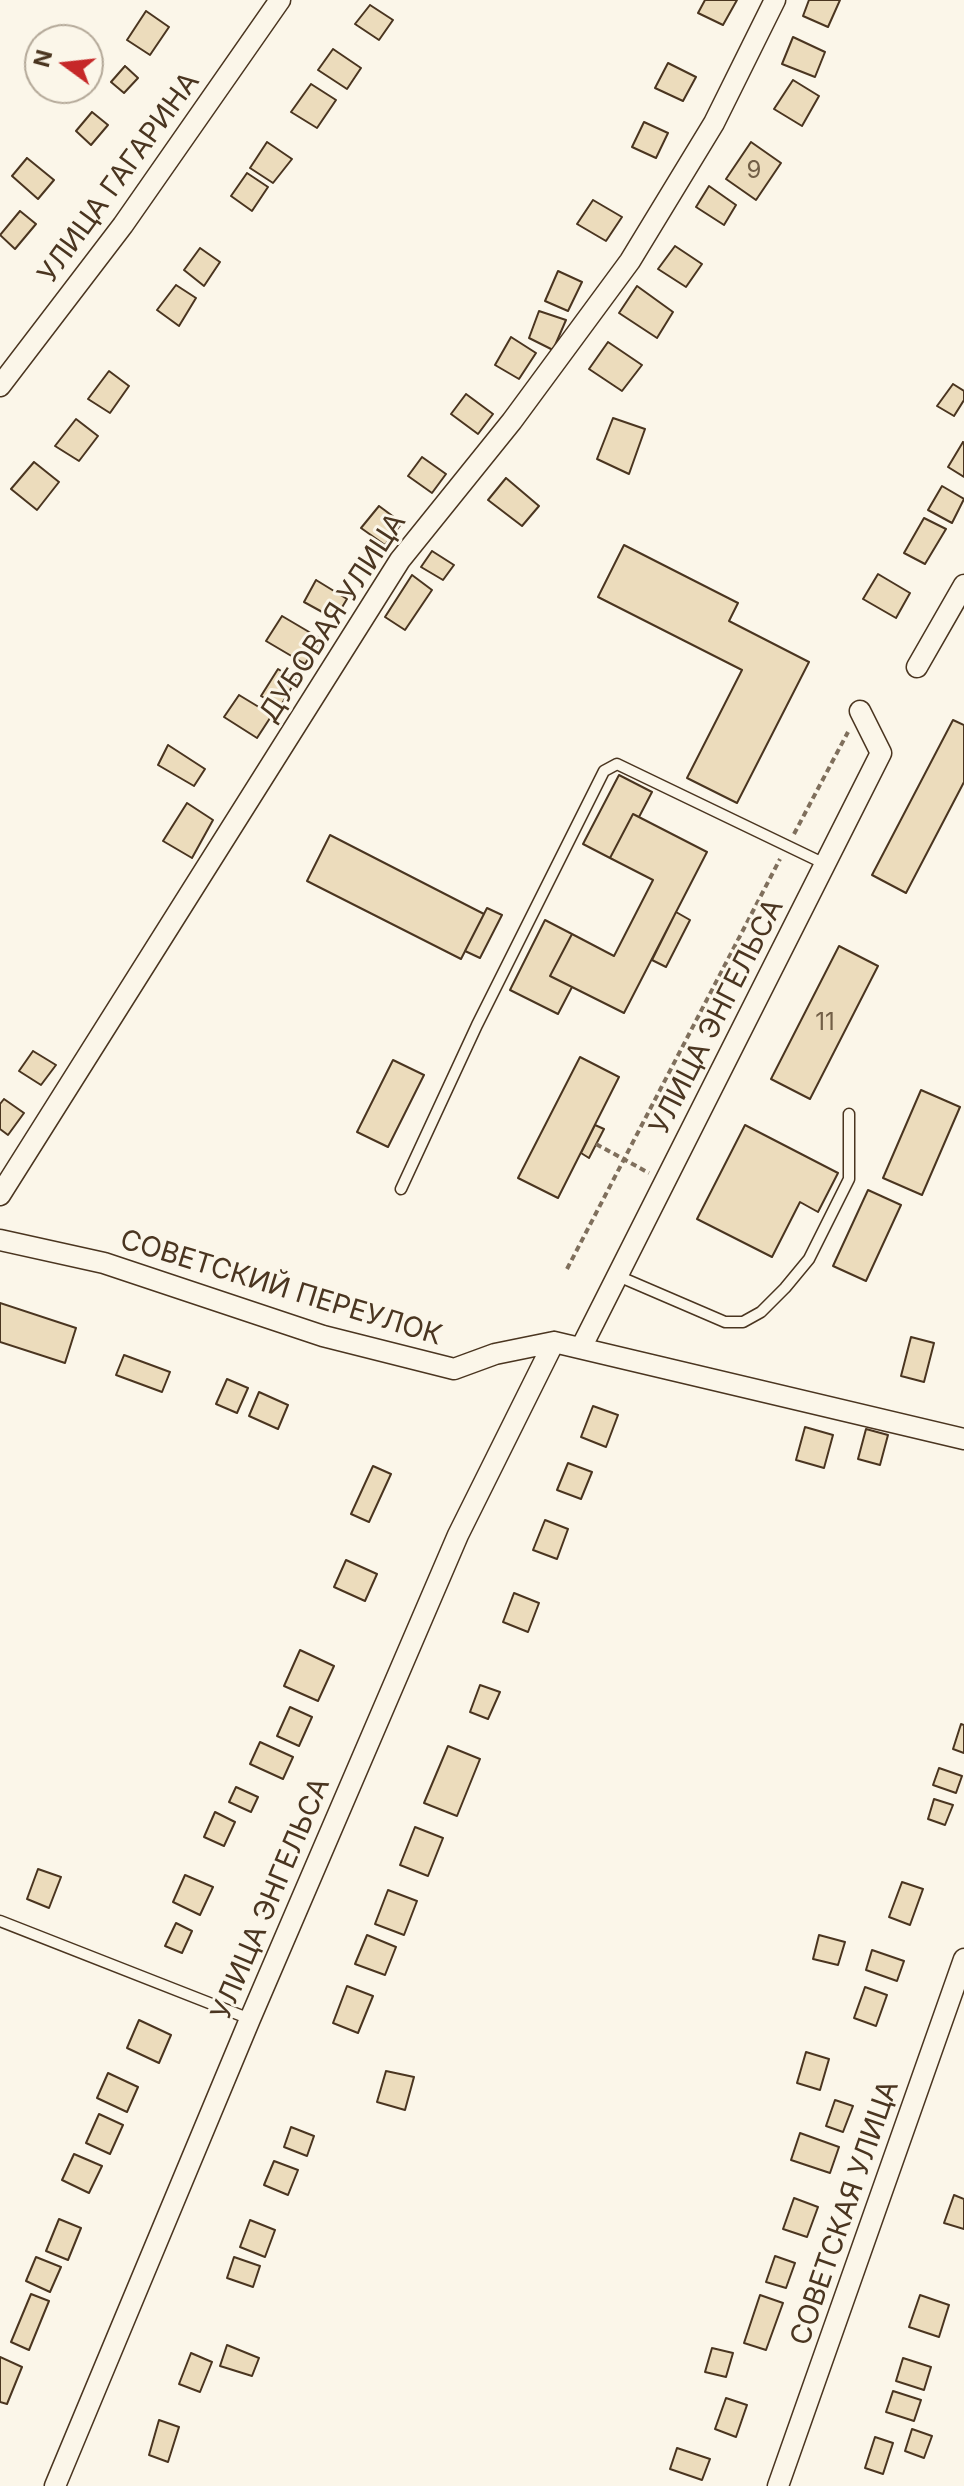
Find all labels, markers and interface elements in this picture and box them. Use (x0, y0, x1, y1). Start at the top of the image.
north arrow (24, 24, 104, 104)
text: N (28, 47, 57, 70)
street label: УЛИЦА ГАГАРИНА (31, 66, 207, 290)
house number: 9 (747, 157, 761, 185)
street label: ДУБОВАЯ УЛИЦА (253, 507, 413, 729)
street label: УЛИЦА ЭНГЕЛЬСА (643, 894, 791, 1140)
house number: 11 (815, 1009, 835, 1037)
street label: СОВЕТСКИЙ ПЕРЕУЛОК (116, 1223, 446, 1353)
street label: УЛИЦА ЭНГЕЛЬСА (205, 1773, 337, 2025)
street label: СОВЕТСКАЯ УЛИЦА (784, 2076, 906, 2350)

